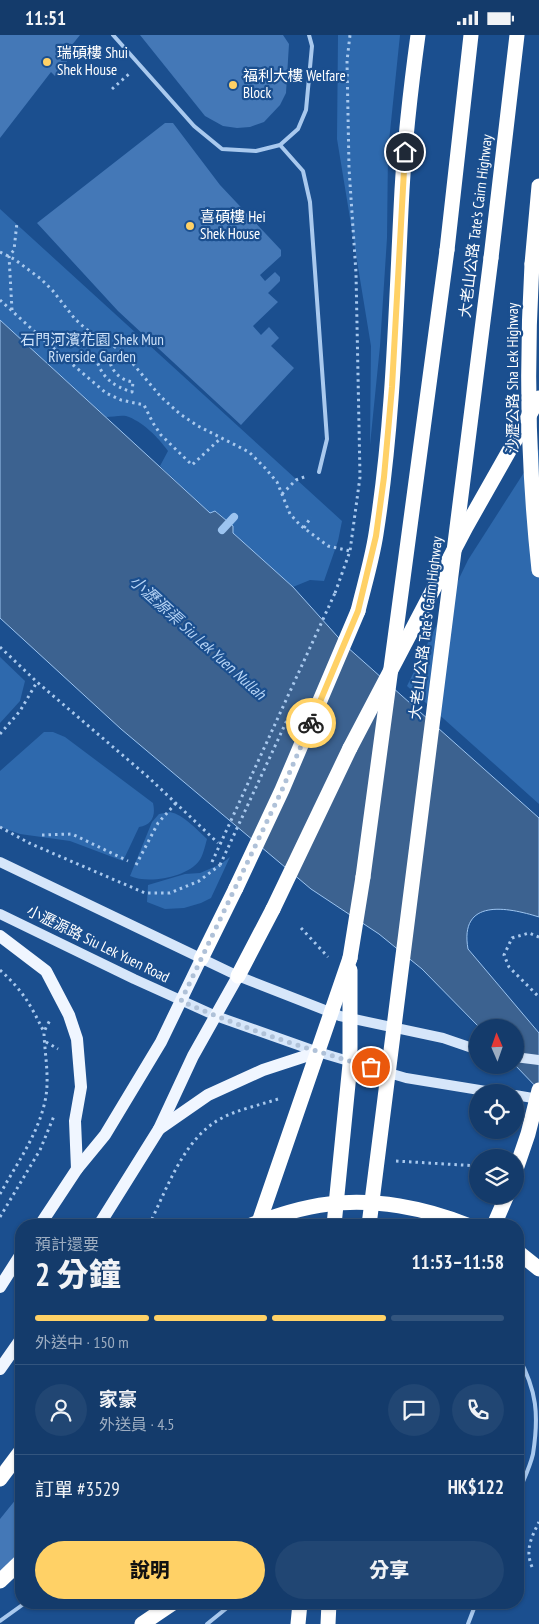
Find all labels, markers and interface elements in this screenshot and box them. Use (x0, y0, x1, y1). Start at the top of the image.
text: 11:51 (25, 6, 66, 30)
place label: 瑞碩樓 Shui Shek House (57, 43, 128, 79)
marker: 瑞碩樓 Shui Shek House (41, 56, 53, 68)
place label: 福利大樓 Welfare Block (243, 66, 346, 102)
marker: 福利大樓 Welfare Block (227, 79, 239, 91)
pin (384, 131, 426, 173)
street label: 大老山公路 Tate's Cairn Highway (455, 133, 496, 319)
icon: home (391, 138, 419, 166)
place label: 喜碩樓 Hei Shek House (200, 207, 266, 243)
marker: 喜碩樓 Hei Shek House (184, 220, 196, 232)
street label: 沙瀝公路 Sha Lek Highway (503, 302, 522, 453)
park label: 石門河濱花園 Shek Mun Riverside Garden (20, 330, 164, 366)
street label: 大老山公路 Tate's Cairn Highway (405, 535, 446, 721)
water label: 小瀝源渠 Siu Lek Yuen Nullah (126, 571, 271, 704)
courier (286, 698, 336, 748)
icon: bike (297, 709, 325, 737)
street label: 小瀝源路 Siu Lek Yuen Road (24, 901, 173, 986)
north arrow (469, 1019, 524, 1074)
map controls (469, 1019, 524, 1204)
pin (350, 1046, 392, 1088)
icon: bag (357, 1053, 385, 1081)
button: locate (469, 1084, 524, 1139)
button: layers (469, 1149, 524, 1204)
text: 預計還要 (35, 1234, 99, 1254)
text: 11:53–11:58 (411, 1250, 504, 1274)
text: 2 分鐘 (35, 1253, 121, 1295)
text: 外送中 · 150 m (35, 1332, 129, 1352)
button: person (35, 1384, 87, 1436)
button: chat (388, 1384, 440, 1436)
button: phone (452, 1384, 504, 1436)
text: 家豪 (99, 1387, 137, 1411)
text: 外送員 · 4.5 (99, 1414, 174, 1434)
text: HK$122 (448, 1475, 504, 1499)
text: 訂單 #3529 (35, 1477, 120, 1501)
button: 說明 (35, 1541, 265, 1599)
button: 分享 (275, 1541, 504, 1599)

